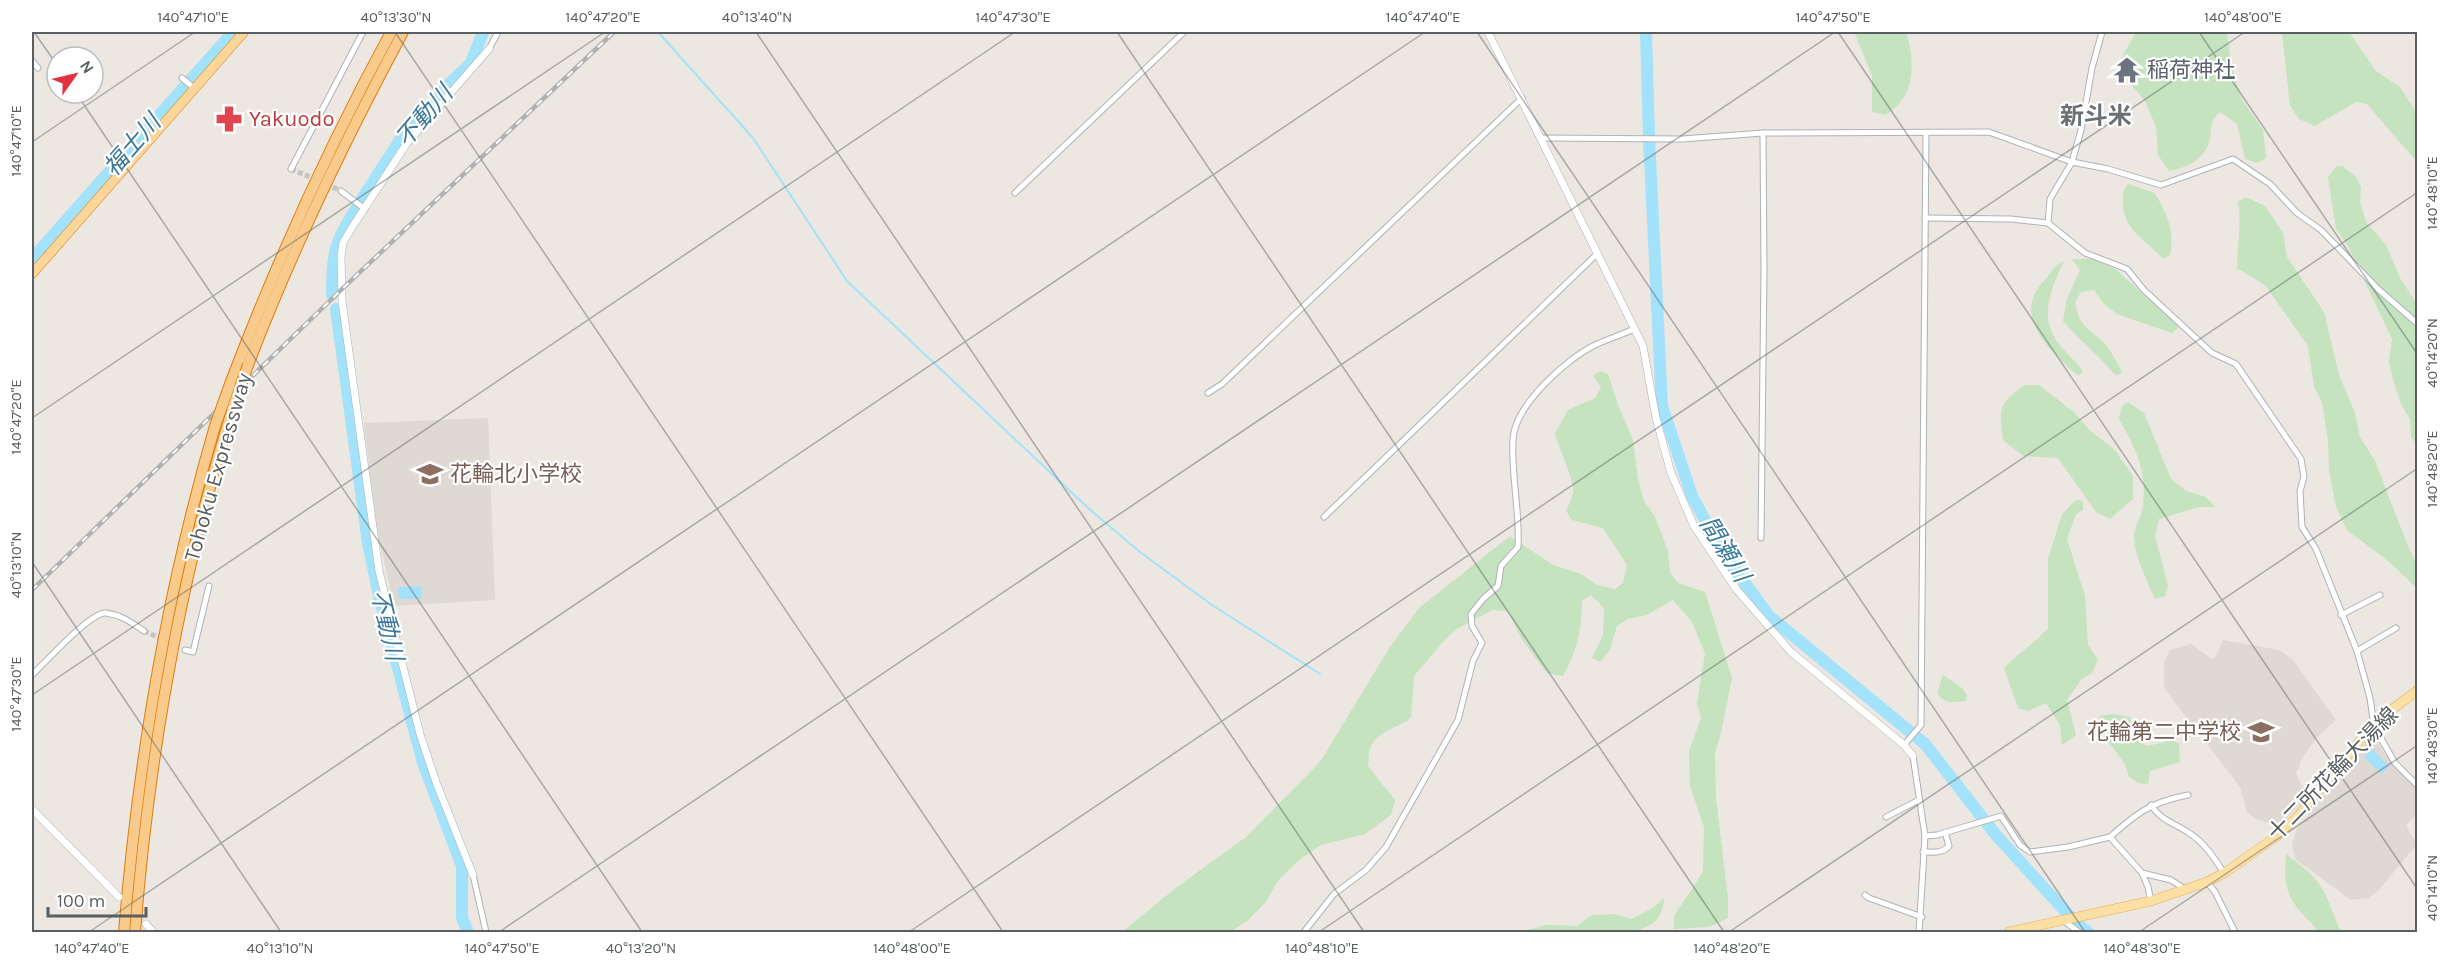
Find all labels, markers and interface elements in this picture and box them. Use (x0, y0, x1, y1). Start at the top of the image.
text: 140°47'10"E (157, 8, 229, 26)
text: 40°13'30"N (361, 8, 431, 26)
text: 140°47'20"E (565, 8, 641, 26)
text: 40°13'40"N (722, 8, 792, 26)
text: 140°47'30"E (975, 8, 1051, 26)
text: 140°47'40"E (1385, 8, 1461, 26)
text: 140°47'50"E (1795, 8, 1871, 26)
text: 140°48'00"E (2204, 8, 2282, 26)
north arrow (45, 45, 105, 105)
temple icon: 稲荷神社 (2112, 55, 2142, 85)
text: N (76, 57, 98, 77)
place label: 稲荷神社 (2147, 57, 2235, 83)
water label: 不動川 (390, 77, 460, 152)
district label: 新斗米 (2060, 102, 2132, 130)
pharmacy icon: Yakuodo (214, 104, 244, 134)
text: 140°47'10"E (7, 105, 25, 177)
water label: 福士川 (98, 106, 168, 181)
place label: Yakuodo (249, 106, 335, 132)
text: 140°48'10"E (2423, 156, 2441, 230)
text: 40°14'20"N (2423, 318, 2441, 388)
street label: Tohoku Expressway (179, 370, 257, 564)
text: 140°47'20"E (7, 379, 25, 455)
text: 140°48'20"E (2423, 430, 2441, 508)
school or university icon: 花輪北小学校 (415, 459, 445, 489)
place label: 花輪北小学校 (450, 461, 582, 487)
water label: 間瀬川 (1694, 511, 1758, 589)
text: 40°13'10"N (7, 532, 25, 598)
water label: 不動川 (365, 587, 409, 666)
text: 140°47'30"E (7, 656, 25, 732)
street label: 十二所花輪大湯線 (2263, 702, 2403, 846)
text: 140°48'30"E (2423, 707, 2441, 785)
school or university icon: 花輪第二中学校 (2246, 717, 2276, 747)
place label: 花輪第二中学校 (2087, 719, 2241, 745)
text: 40°14'10"N (2423, 855, 2441, 921)
scale bar (48, 880, 146, 918)
text: 100 m (57, 890, 105, 912)
text: 140°47'40"E (54, 939, 130, 957)
text: 40°13'10"N (247, 939, 313, 957)
text: 140°47'50"E (464, 939, 540, 957)
text: 40°13'20"N (606, 939, 676, 957)
text: 140°48'00"E (873, 939, 951, 957)
text: 140°48'10"E (1285, 939, 1359, 957)
text: 140°48'20"E (1693, 939, 1771, 957)
text: 140°48'30"E (2103, 939, 2181, 957)

